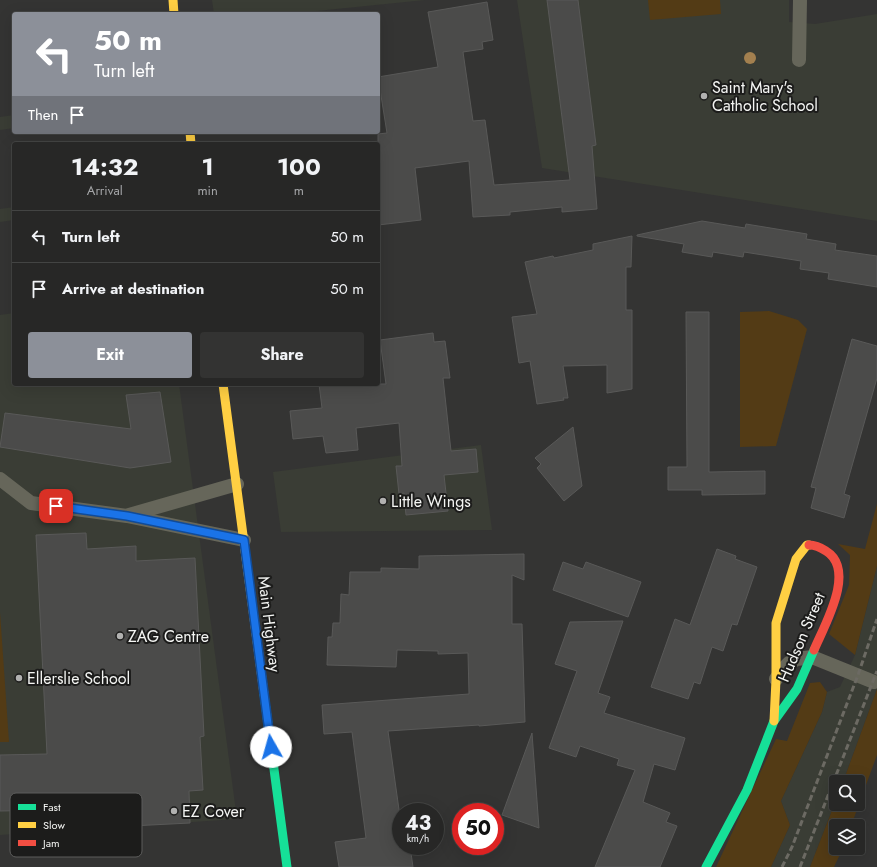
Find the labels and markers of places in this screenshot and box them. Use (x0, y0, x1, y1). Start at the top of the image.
place label: Saint Mary's Catholic School (712, 76, 818, 117)
marker: Saint Mary's Catholic School (699, 91, 709, 101)
pin (39, 489, 73, 523)
place label: Little Wings (391, 490, 471, 513)
marker: Little Wings (378, 496, 388, 506)
place label: ZAG Centre (128, 625, 209, 648)
marker: ZAG Centre (115, 631, 125, 641)
place label: Ellerslie School (27, 667, 130, 690)
marker: Ellerslie School (14, 673, 24, 683)
place label: EZ Cover (182, 800, 245, 823)
marker: EZ Cover (169, 806, 179, 816)

